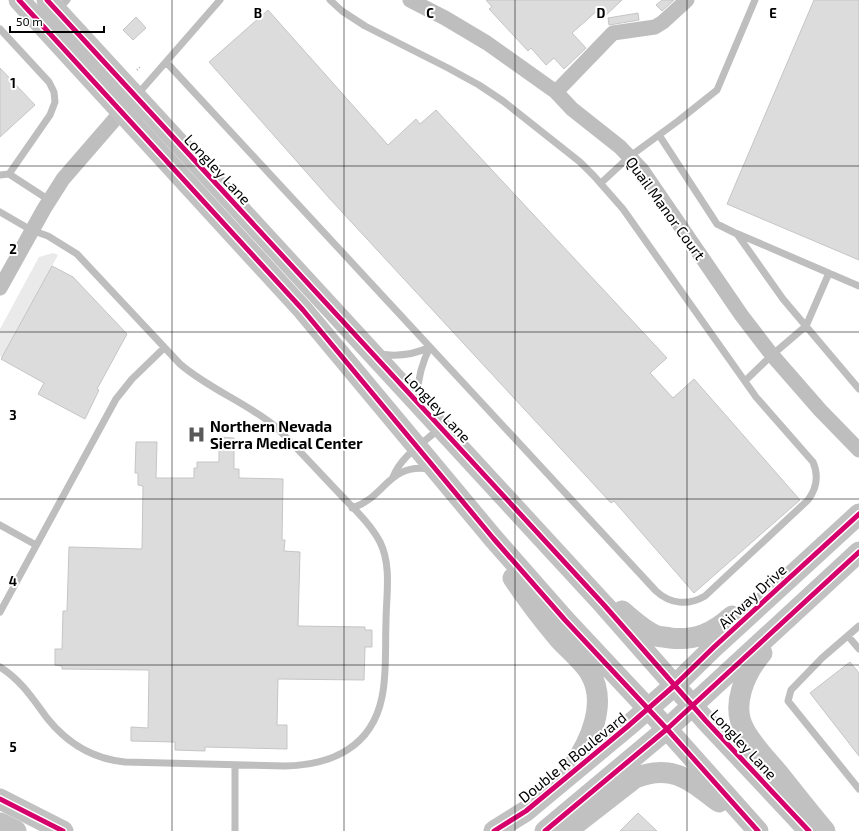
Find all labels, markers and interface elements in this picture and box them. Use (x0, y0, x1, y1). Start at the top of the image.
text: B (254, 5, 262, 21)
text: C (426, 5, 434, 21)
text: D (597, 5, 606, 21)
text: E (769, 5, 777, 21)
scale bar (10, 8, 104, 34)
text: 50 m (16, 14, 43, 28)
text: 1 (10, 75, 16, 91)
street label: Longley Lane (181, 130, 255, 208)
street label: Quail Manor Court (622, 153, 710, 264)
text: 2 (9, 241, 17, 257)
street label: Longley Lane (401, 368, 475, 446)
text: 3 (9, 407, 17, 423)
place label: Northern Nevada Sierra Medical Center (210, 417, 363, 452)
hospital icon: Northern Nevada Sierra Medical Center (187, 425, 207, 445)
street label: Airway Drive (714, 560, 790, 632)
text: 4 (9, 573, 17, 589)
street label: Longley Lane (707, 705, 781, 783)
street label: Double R Boulevard (514, 708, 630, 806)
text: 5 (9, 739, 17, 755)

